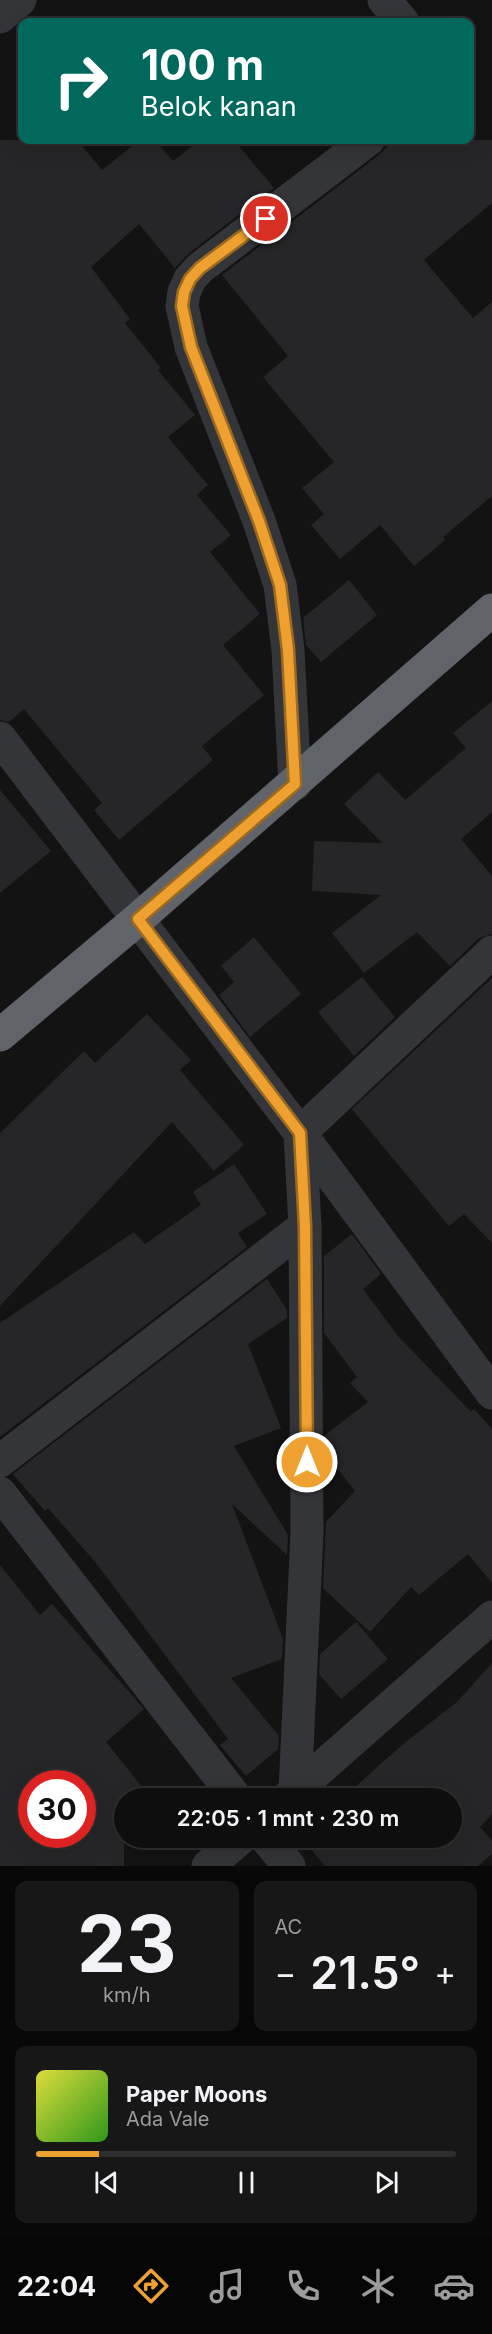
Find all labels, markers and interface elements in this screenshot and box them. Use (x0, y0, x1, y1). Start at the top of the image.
text: 100 m (141, 39, 264, 90)
icon: right (42, 42, 120, 120)
text: Belok kanan (141, 90, 297, 123)
pin (240, 193, 291, 244)
icon: arrive (249, 202, 282, 235)
position arrow (275, 1430, 339, 1494)
speed limit sign: 30 (18, 1770, 96, 1848)
text: 22:05 · 1 mnt · 230 m (177, 1805, 399, 1831)
text: 23 (77, 1896, 176, 1991)
text: AC (275, 1915, 302, 1939)
text: 21.5° (310, 1945, 420, 2000)
text: − (275, 1953, 296, 1993)
text: + (434, 1953, 456, 1993)
text: km/h (103, 1983, 151, 2007)
text: Paper Moons (126, 2081, 267, 2107)
text: Ada Vale (126, 2107, 209, 2131)
icon: previous (90, 2166, 123, 2199)
icon: pause (230, 2166, 263, 2199)
icon: next (370, 2166, 403, 2199)
icon: directions (130, 2265, 172, 2307)
icon: music (206, 2265, 248, 2307)
icon: phone (282, 2265, 324, 2307)
icon: climate (357, 2265, 399, 2307)
icon: car (433, 2265, 475, 2307)
text: 22:04 (17, 2270, 96, 2303)

